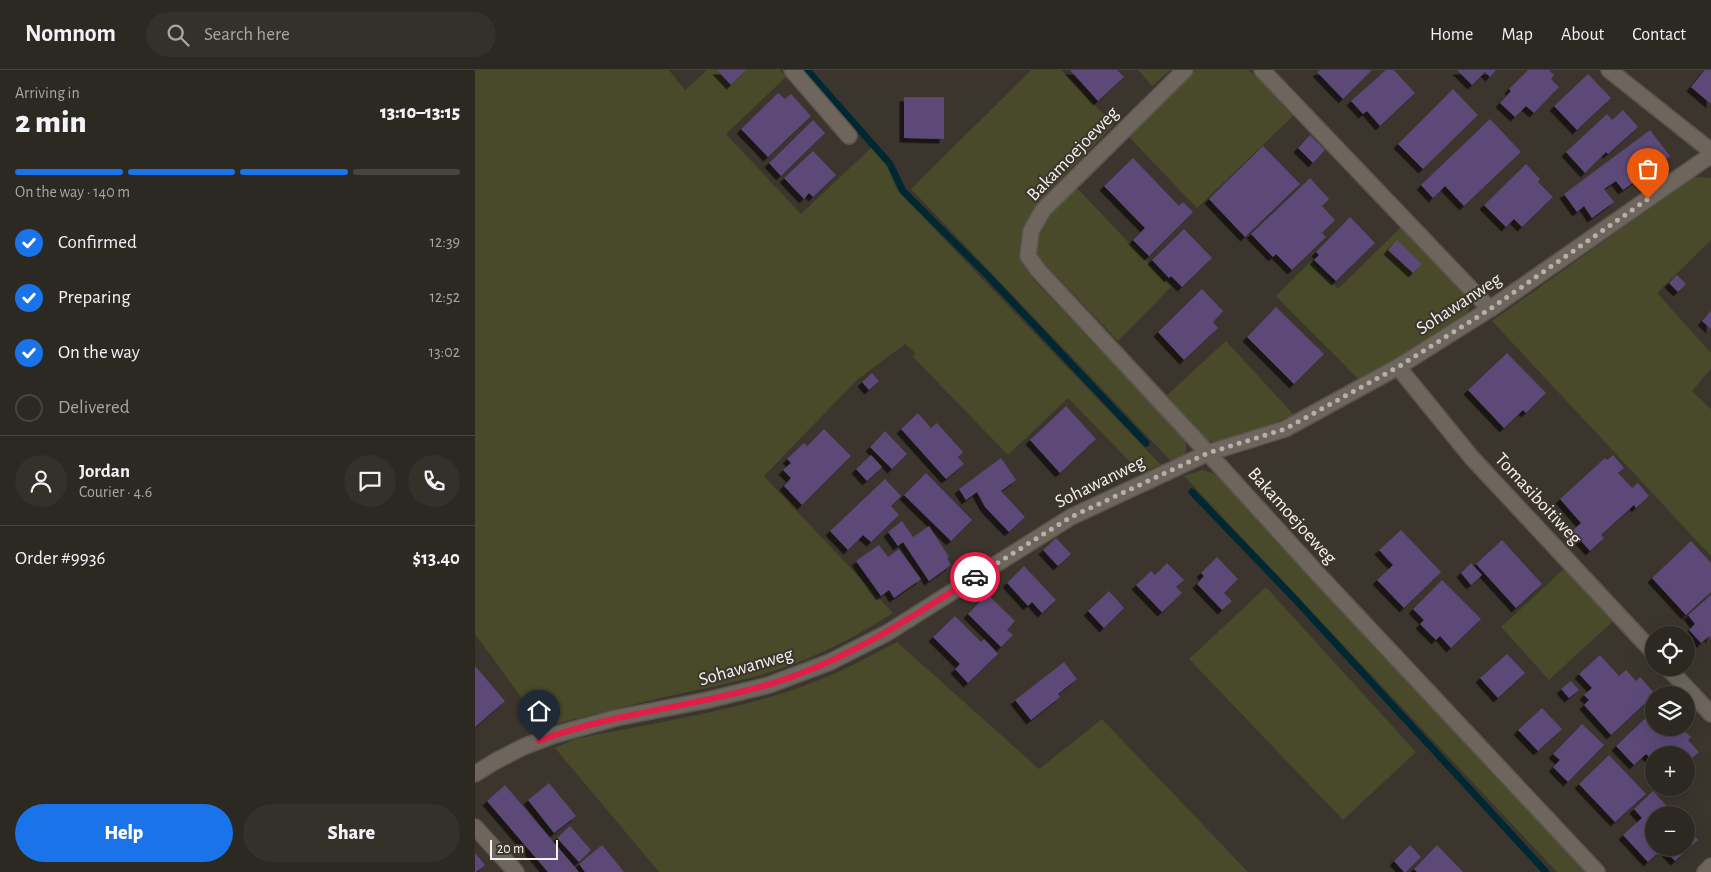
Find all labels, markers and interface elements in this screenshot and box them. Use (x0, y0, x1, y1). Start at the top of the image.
search box (146, 12, 496, 57)
icon: search (164, 21, 192, 49)
text: Nomnom (25, 22, 116, 46)
text: Search here (204, 25, 290, 44)
text: Home (1430, 26, 1473, 44)
text: Map (1501, 26, 1533, 44)
text: About (1561, 26, 1604, 44)
text: Contact (1632, 26, 1686, 44)
text: Arriving in (15, 85, 80, 101)
text: 13:10–13:15 (380, 103, 460, 122)
street label: Bakamoejoeweg (1024, 103, 1123, 205)
text: 2 min (15, 106, 87, 138)
pin (1627, 148, 1669, 199)
icon: bag (1634, 155, 1662, 183)
text: On the way · 140 m (15, 184, 130, 200)
icon: check (15, 229, 43, 257)
text: Confirmed (58, 233, 137, 252)
text: 12:39 (429, 234, 460, 250)
street label: Sohawanweg (1413, 269, 1506, 338)
icon: check (15, 284, 43, 312)
text: Preparing (58, 288, 131, 307)
text: 12:52 (430, 289, 460, 305)
icon: check (15, 339, 43, 367)
text: On the way (58, 343, 140, 362)
text: 13:02 (429, 344, 460, 360)
text: Delivered (58, 398, 130, 417)
street label: Tomasiboitiweg (1491, 450, 1586, 549)
street label: Sohawanweg (1052, 452, 1149, 512)
button: person (15, 455, 67, 507)
button: chat (344, 455, 396, 507)
button: phone (408, 455, 460, 507)
text: Jordan (79, 462, 130, 481)
street label: Bakamoejoeweg (1244, 464, 1341, 568)
text: Courier · 4.6 (79, 484, 152, 500)
text: Order #9936 (15, 549, 105, 568)
text: $13.40 (413, 549, 460, 568)
courier (950, 552, 1000, 602)
icon: car (961, 563, 989, 591)
map controls (1645, 626, 1695, 856)
button: locate (1645, 626, 1695, 676)
street label: Sohawanweg (697, 644, 796, 690)
button: layers (1645, 686, 1695, 736)
pin (518, 690, 560, 741)
icon: home (525, 697, 553, 725)
button: + (1645, 746, 1695, 796)
button: Help (15, 804, 233, 862)
button: Share (243, 804, 460, 862)
button: − (1645, 806, 1695, 856)
scale bar (490, 837, 557, 860)
text: 20 m (497, 842, 524, 856)

